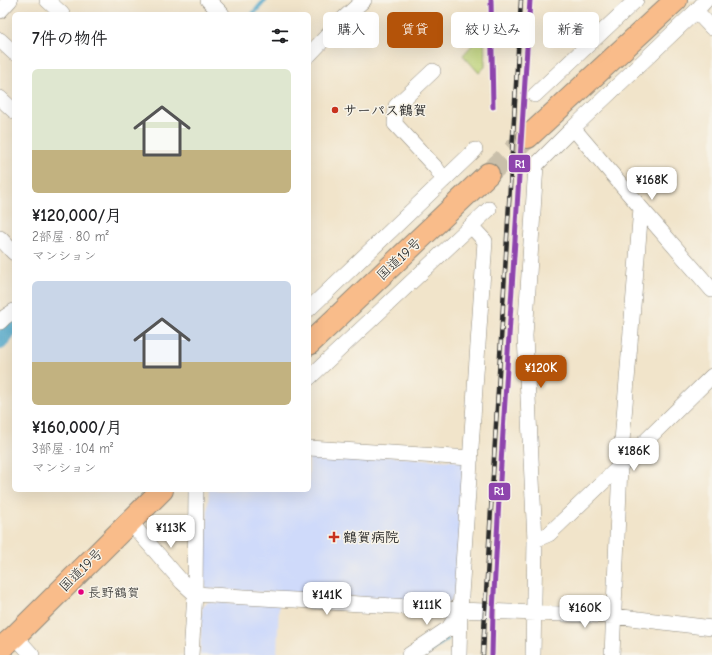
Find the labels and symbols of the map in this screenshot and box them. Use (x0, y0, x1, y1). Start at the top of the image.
place label: サーパス鶴賀 (343, 102, 427, 119)
marker: サーパス鶴賀 (330, 105, 340, 115)
line badge: R1 (508, 154, 531, 173)
text: R1 (515, 158, 525, 171)
pin: ¥168K (624, 167, 680, 201)
street label: 国道19号 (373, 234, 425, 284)
pin: ¥120K (513, 355, 569, 389)
pin: ¥186K (606, 438, 662, 472)
line badge: R1 (488, 482, 511, 501)
text: R1 (494, 485, 504, 498)
pin: ¥113K (143, 515, 199, 549)
place label: 鶴賀病院 (343, 529, 399, 546)
marker: 鶴賀病院 (328, 531, 340, 543)
street label: 国道19号 (56, 545, 106, 595)
pin: ¥141K (299, 582, 355, 616)
place label: 長野鶴賀 (88, 585, 140, 600)
marker: 長野鶴賀 (76, 587, 86, 597)
pin: ¥111K (399, 592, 455, 626)
pin: ¥160K (557, 595, 613, 629)

